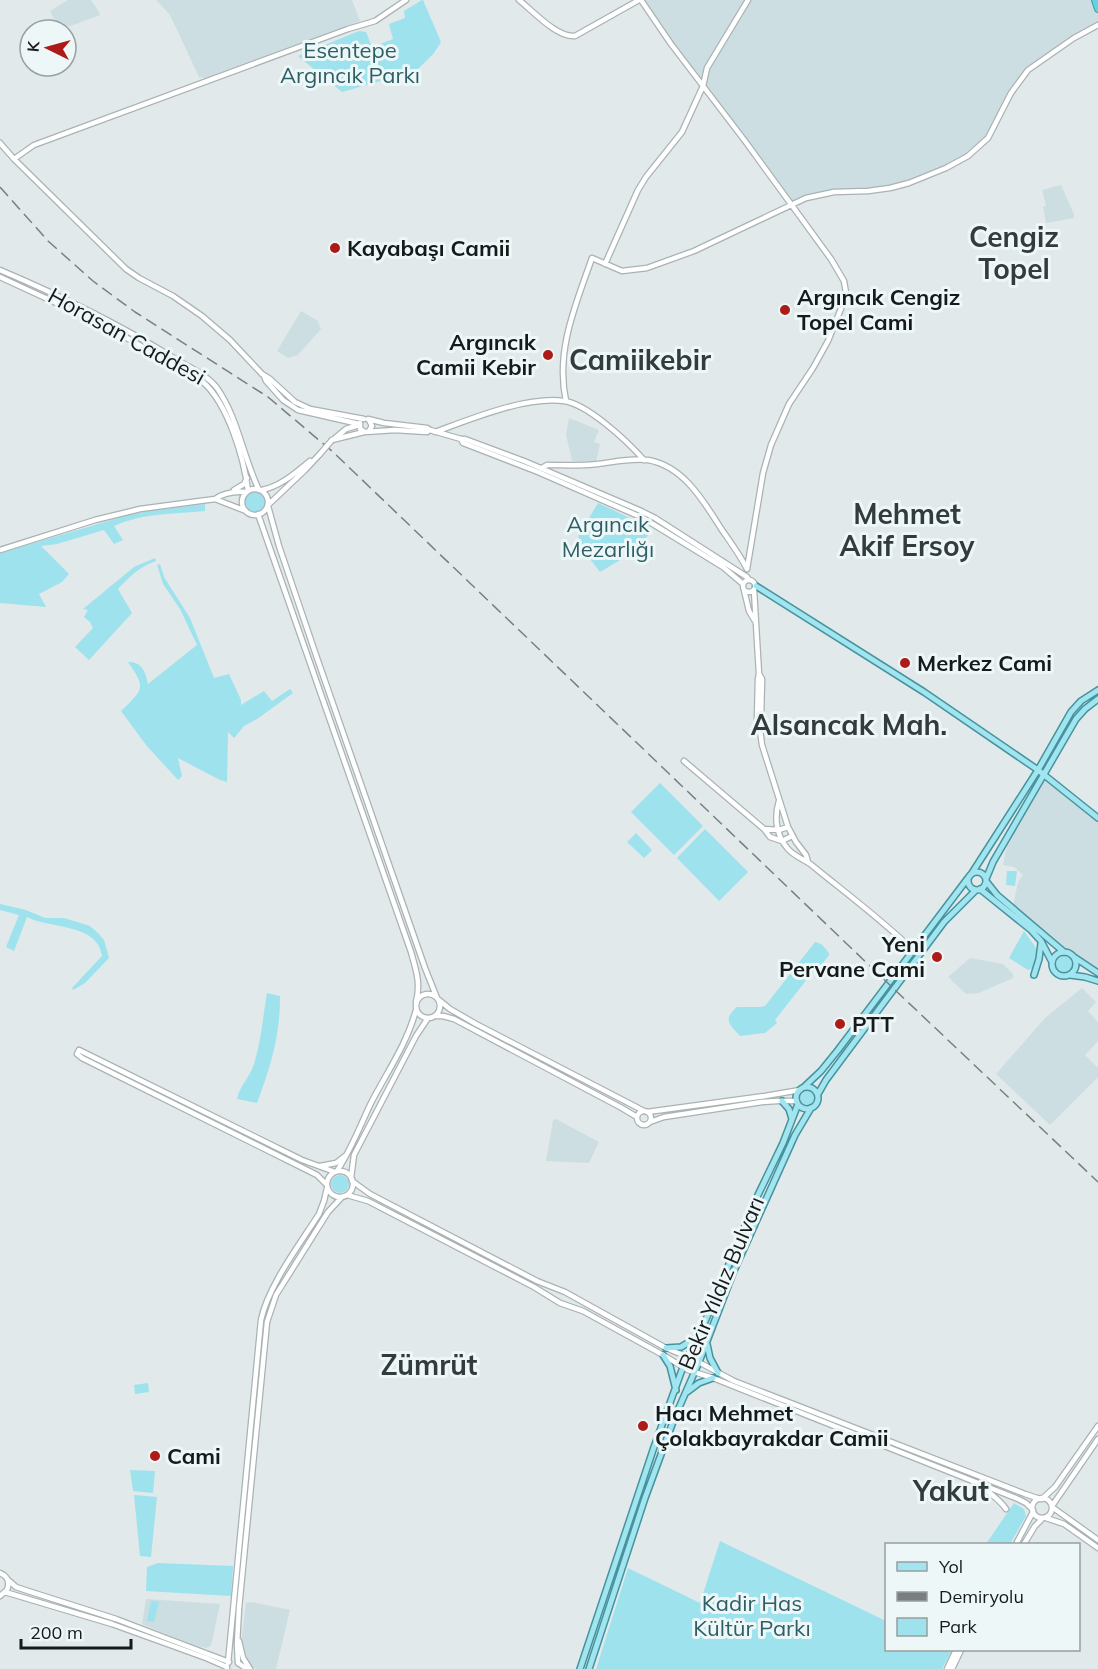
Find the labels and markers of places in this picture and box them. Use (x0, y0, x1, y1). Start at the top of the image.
place label: Kayabaşı Camii (347, 234, 510, 262)
marker: Kayabaşı Camii (328, 241, 342, 255)
place label: Argıncık Cengiz Topel Cami (797, 283, 960, 336)
marker: Argıncık Cengiz Topel Cami (778, 303, 792, 317)
place label: Argıncık Camii Kebir (416, 328, 537, 381)
marker: Argıncık Camii Kebir (541, 348, 555, 362)
place label: Merkez Cami (917, 649, 1052, 677)
marker: Merkez Cami (898, 656, 912, 670)
place label: Yeni Pervane Cami (779, 930, 925, 983)
marker: Yeni Pervane Cami (930, 950, 944, 964)
place label: PTT (852, 1010, 894, 1038)
marker: PTT (833, 1017, 847, 1031)
place label: Hacı Mehmet Çolakbayrakdar Camii (655, 1399, 889, 1452)
marker: Hacı Mehmet Çolakbayrakdar Camii (636, 1419, 650, 1433)
place label: Cami (167, 1442, 221, 1470)
marker: Cami (148, 1449, 162, 1463)

